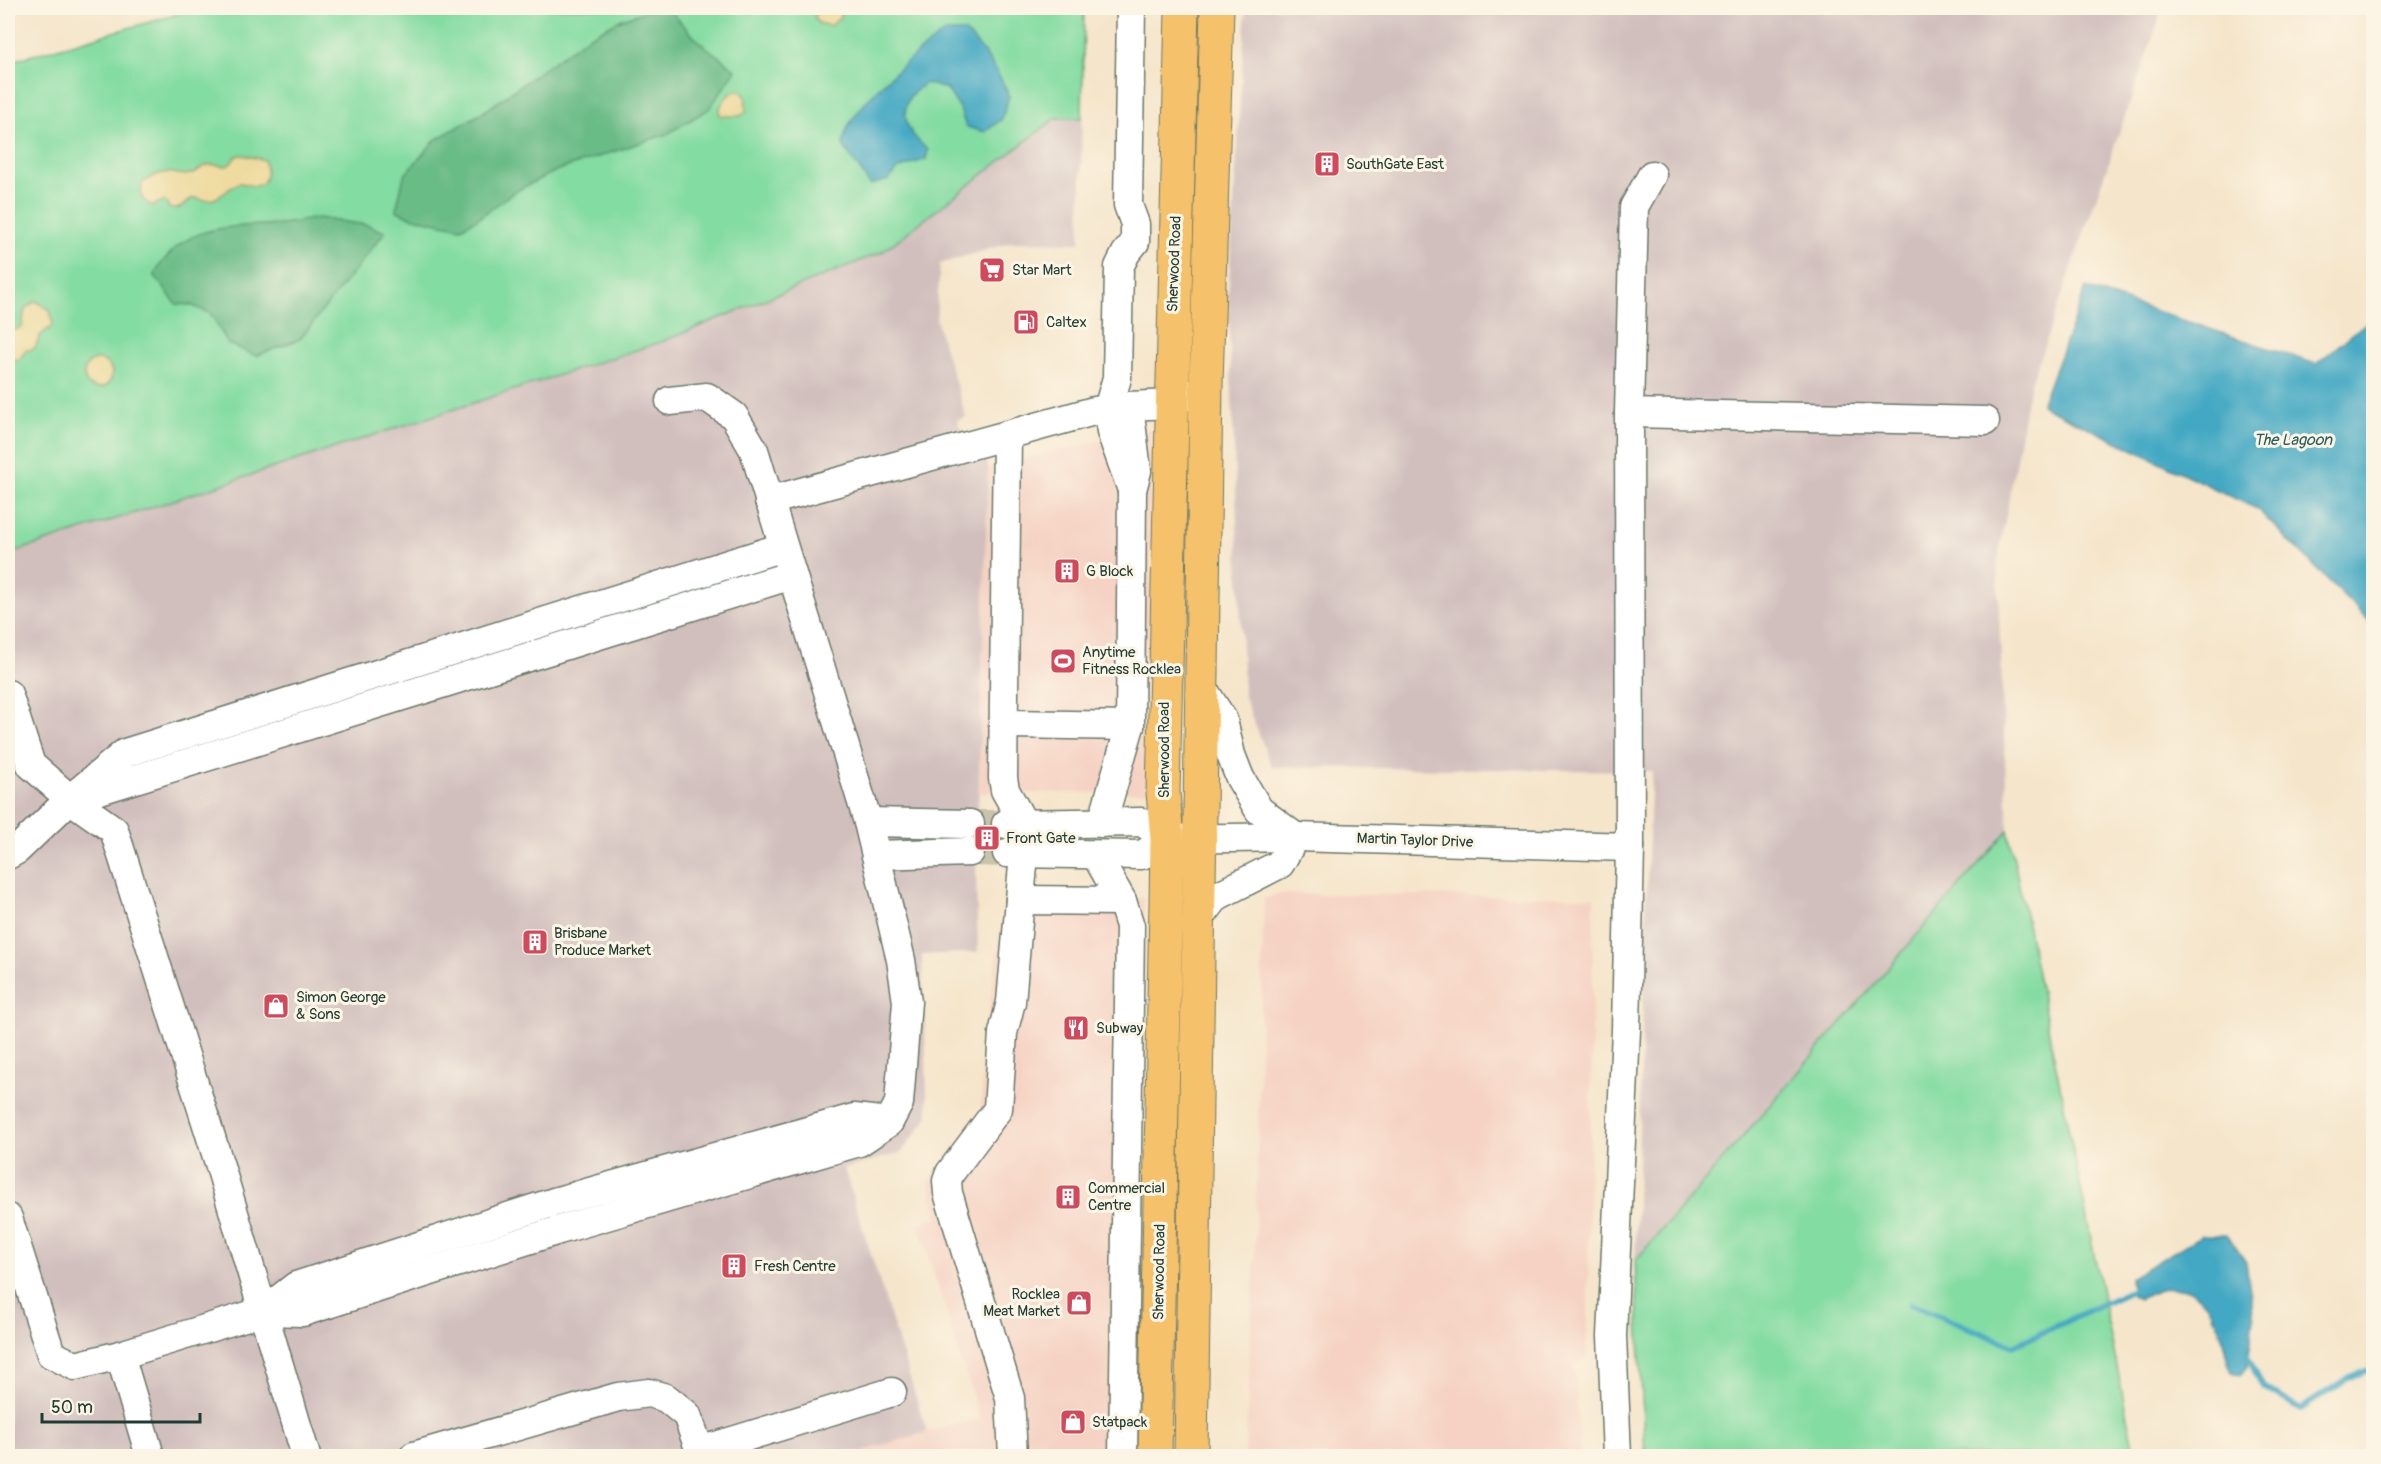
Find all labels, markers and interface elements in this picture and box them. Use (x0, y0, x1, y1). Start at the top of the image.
building icon: SouthGate East (1312, 149, 1342, 179)
place label: SouthGate East (1346, 155, 1445, 174)
street label: Sherwood Road (1163, 215, 1186, 313)
supermarket icon: Star Mart (977, 255, 1007, 285)
place label: Star Mart (1012, 261, 1073, 280)
fuel station icon: Caltex (1011, 307, 1041, 337)
place label: Caltex (1046, 313, 1087, 332)
water label: The Lagoon (2254, 430, 2333, 450)
building icon: G Block (1052, 556, 1082, 586)
place label: G Block (1086, 562, 1134, 581)
place label: Anytime Fitness Rocklea (1082, 643, 1181, 679)
sports icon: Anytime Fitness Rocklea (1048, 646, 1078, 676)
street label: Sherwood Road (1155, 702, 1174, 798)
building icon: Front Gate (972, 823, 1002, 853)
place label: Front Gate (1006, 829, 1076, 848)
street label: Martin Taylor Drive (1356, 829, 1474, 852)
place label: Brisbane Produce Market (554, 924, 652, 960)
building icon: Brisbane Produce Market (520, 927, 550, 957)
place label: Simon George & Sons (296, 988, 386, 1024)
shop icon: Simon George & Sons (261, 991, 291, 1021)
restaurant icon: Subway (1061, 1013, 1091, 1043)
place label: Subway (1096, 1019, 1144, 1038)
place label: Commercial Centre (1088, 1179, 1165, 1215)
building icon: Commercial Centre (1053, 1182, 1083, 1212)
street label: Sherwood Road (1149, 1224, 1170, 1320)
building icon: Fresh Centre (719, 1251, 749, 1281)
place label: Fresh Centre (754, 1257, 836, 1276)
place label: Rocklea Meat Market (983, 1285, 1061, 1321)
shop icon: Rocklea Meat Market (1064, 1288, 1094, 1318)
scale bar (42, 1386, 200, 1424)
text: 50 m (51, 1396, 93, 1419)
shop icon: Statpack (1058, 1407, 1088, 1437)
place label: Statpack (1092, 1413, 1148, 1432)

